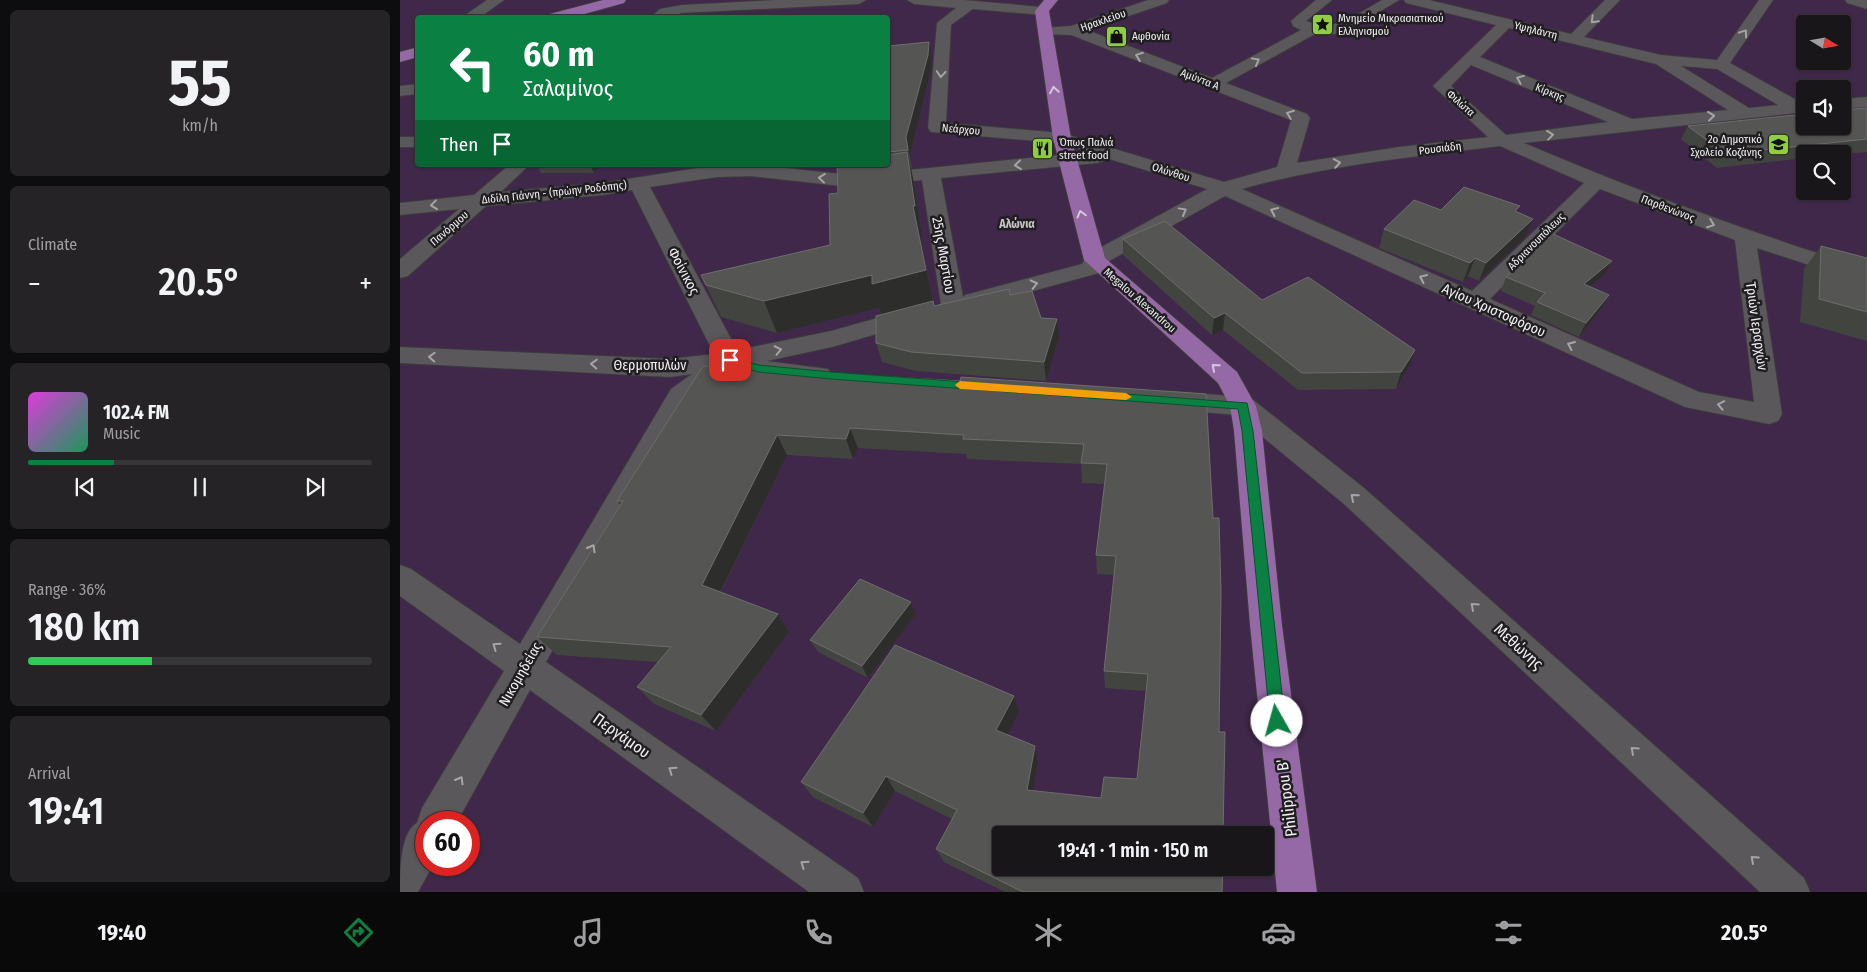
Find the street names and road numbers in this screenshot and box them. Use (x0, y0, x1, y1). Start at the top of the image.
street label: Ηρακλείου (1079, 7, 1128, 34)
street label: Υψηλάντη (1513, 19, 1559, 42)
street label: Αμύντα A (1179, 66, 1221, 93)
street label: Κίρκης (1533, 81, 1566, 104)
street label: Φιλώτα (1444, 87, 1477, 119)
street label: Νεάρχου (941, 121, 981, 138)
street label: Ρουσιάδη (1418, 139, 1462, 158)
street label: Ολύνθου (1150, 161, 1191, 184)
street label: Διδίλη Γιάννη - (πρώην Ροδόπης) (481, 178, 627, 207)
street label: Παρθενώνος (1639, 192, 1697, 225)
street label: Πανόρμου (428, 208, 471, 248)
street label: Αδριανουπόλεως (1505, 210, 1568, 272)
street label: 25ης Μαρτίου (928, 215, 959, 295)
street label: Φοίνικος (664, 245, 703, 298)
street label: Megalou Alexandrou (1101, 266, 1178, 335)
street label: Αγίου Χριστοφόρου (1439, 280, 1548, 341)
street label: Τριών Ιεραρχών (1742, 281, 1771, 371)
street label: Θερμοπυλών (614, 357, 686, 374)
street label: Μεθώνης (1490, 619, 1547, 674)
street label: Νικομηδείας (495, 639, 546, 709)
street label: Περγάμου (589, 709, 654, 762)
street label: Philippou B' (1272, 758, 1301, 838)

